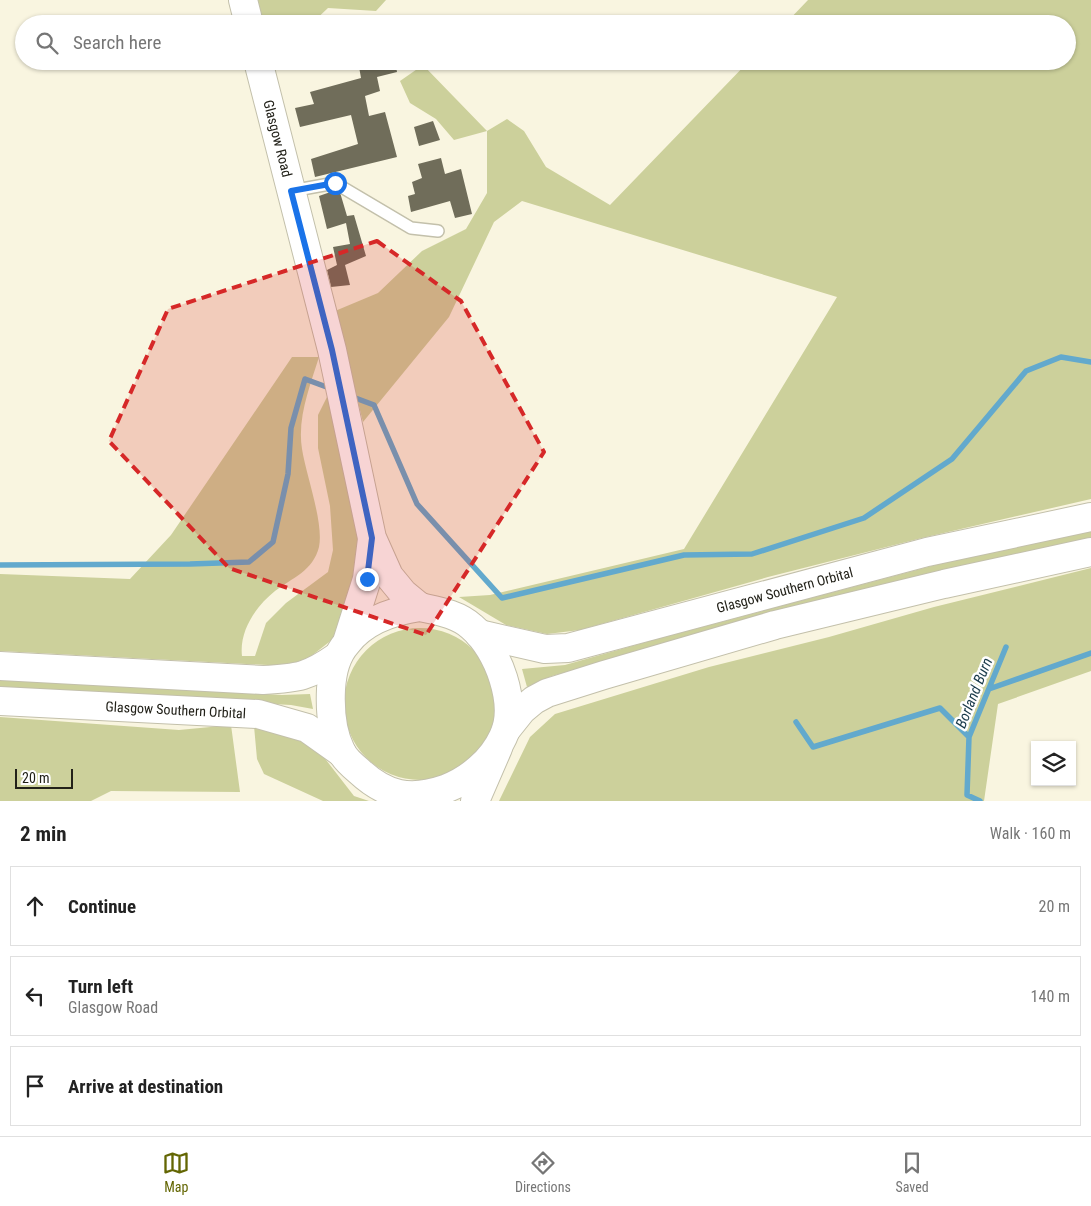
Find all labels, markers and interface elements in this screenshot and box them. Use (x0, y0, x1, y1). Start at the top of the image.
search box (15, 15, 1076, 70)
icon: search (33, 29, 61, 57)
text: Search here (73, 31, 161, 54)
street label: Glasgow Road (260, 98, 295, 179)
route start (324, 172, 347, 195)
street label: Glasgow Southern Orbital (715, 564, 855, 616)
route end (356, 568, 379, 591)
water label: Borland Burn (952, 655, 996, 731)
street label: Glasgow Southern Orbital (105, 698, 246, 721)
map controls (1031, 741, 1076, 786)
button: layers (1031, 741, 1076, 786)
scale bar (15, 766, 72, 789)
text: 20 m (22, 770, 50, 786)
text: 2 min (20, 822, 67, 846)
text: Walk · 160 m (990, 824, 1071, 843)
icon: ahead (21, 892, 49, 920)
text: Continue (68, 895, 136, 918)
text: 20 m (1038, 897, 1070, 916)
text: Turn left (68, 975, 133, 998)
icon: left (21, 982, 49, 1010)
text: 140 m (1031, 987, 1070, 1006)
text: Glasgow Road (68, 998, 158, 1017)
icon: arrive (21, 1072, 49, 1100)
text: Arrive at destination (68, 1075, 223, 1098)
tab: Map (162, 1149, 190, 1195)
tab: Directions (515, 1149, 571, 1195)
tab: Saved (895, 1149, 929, 1195)

